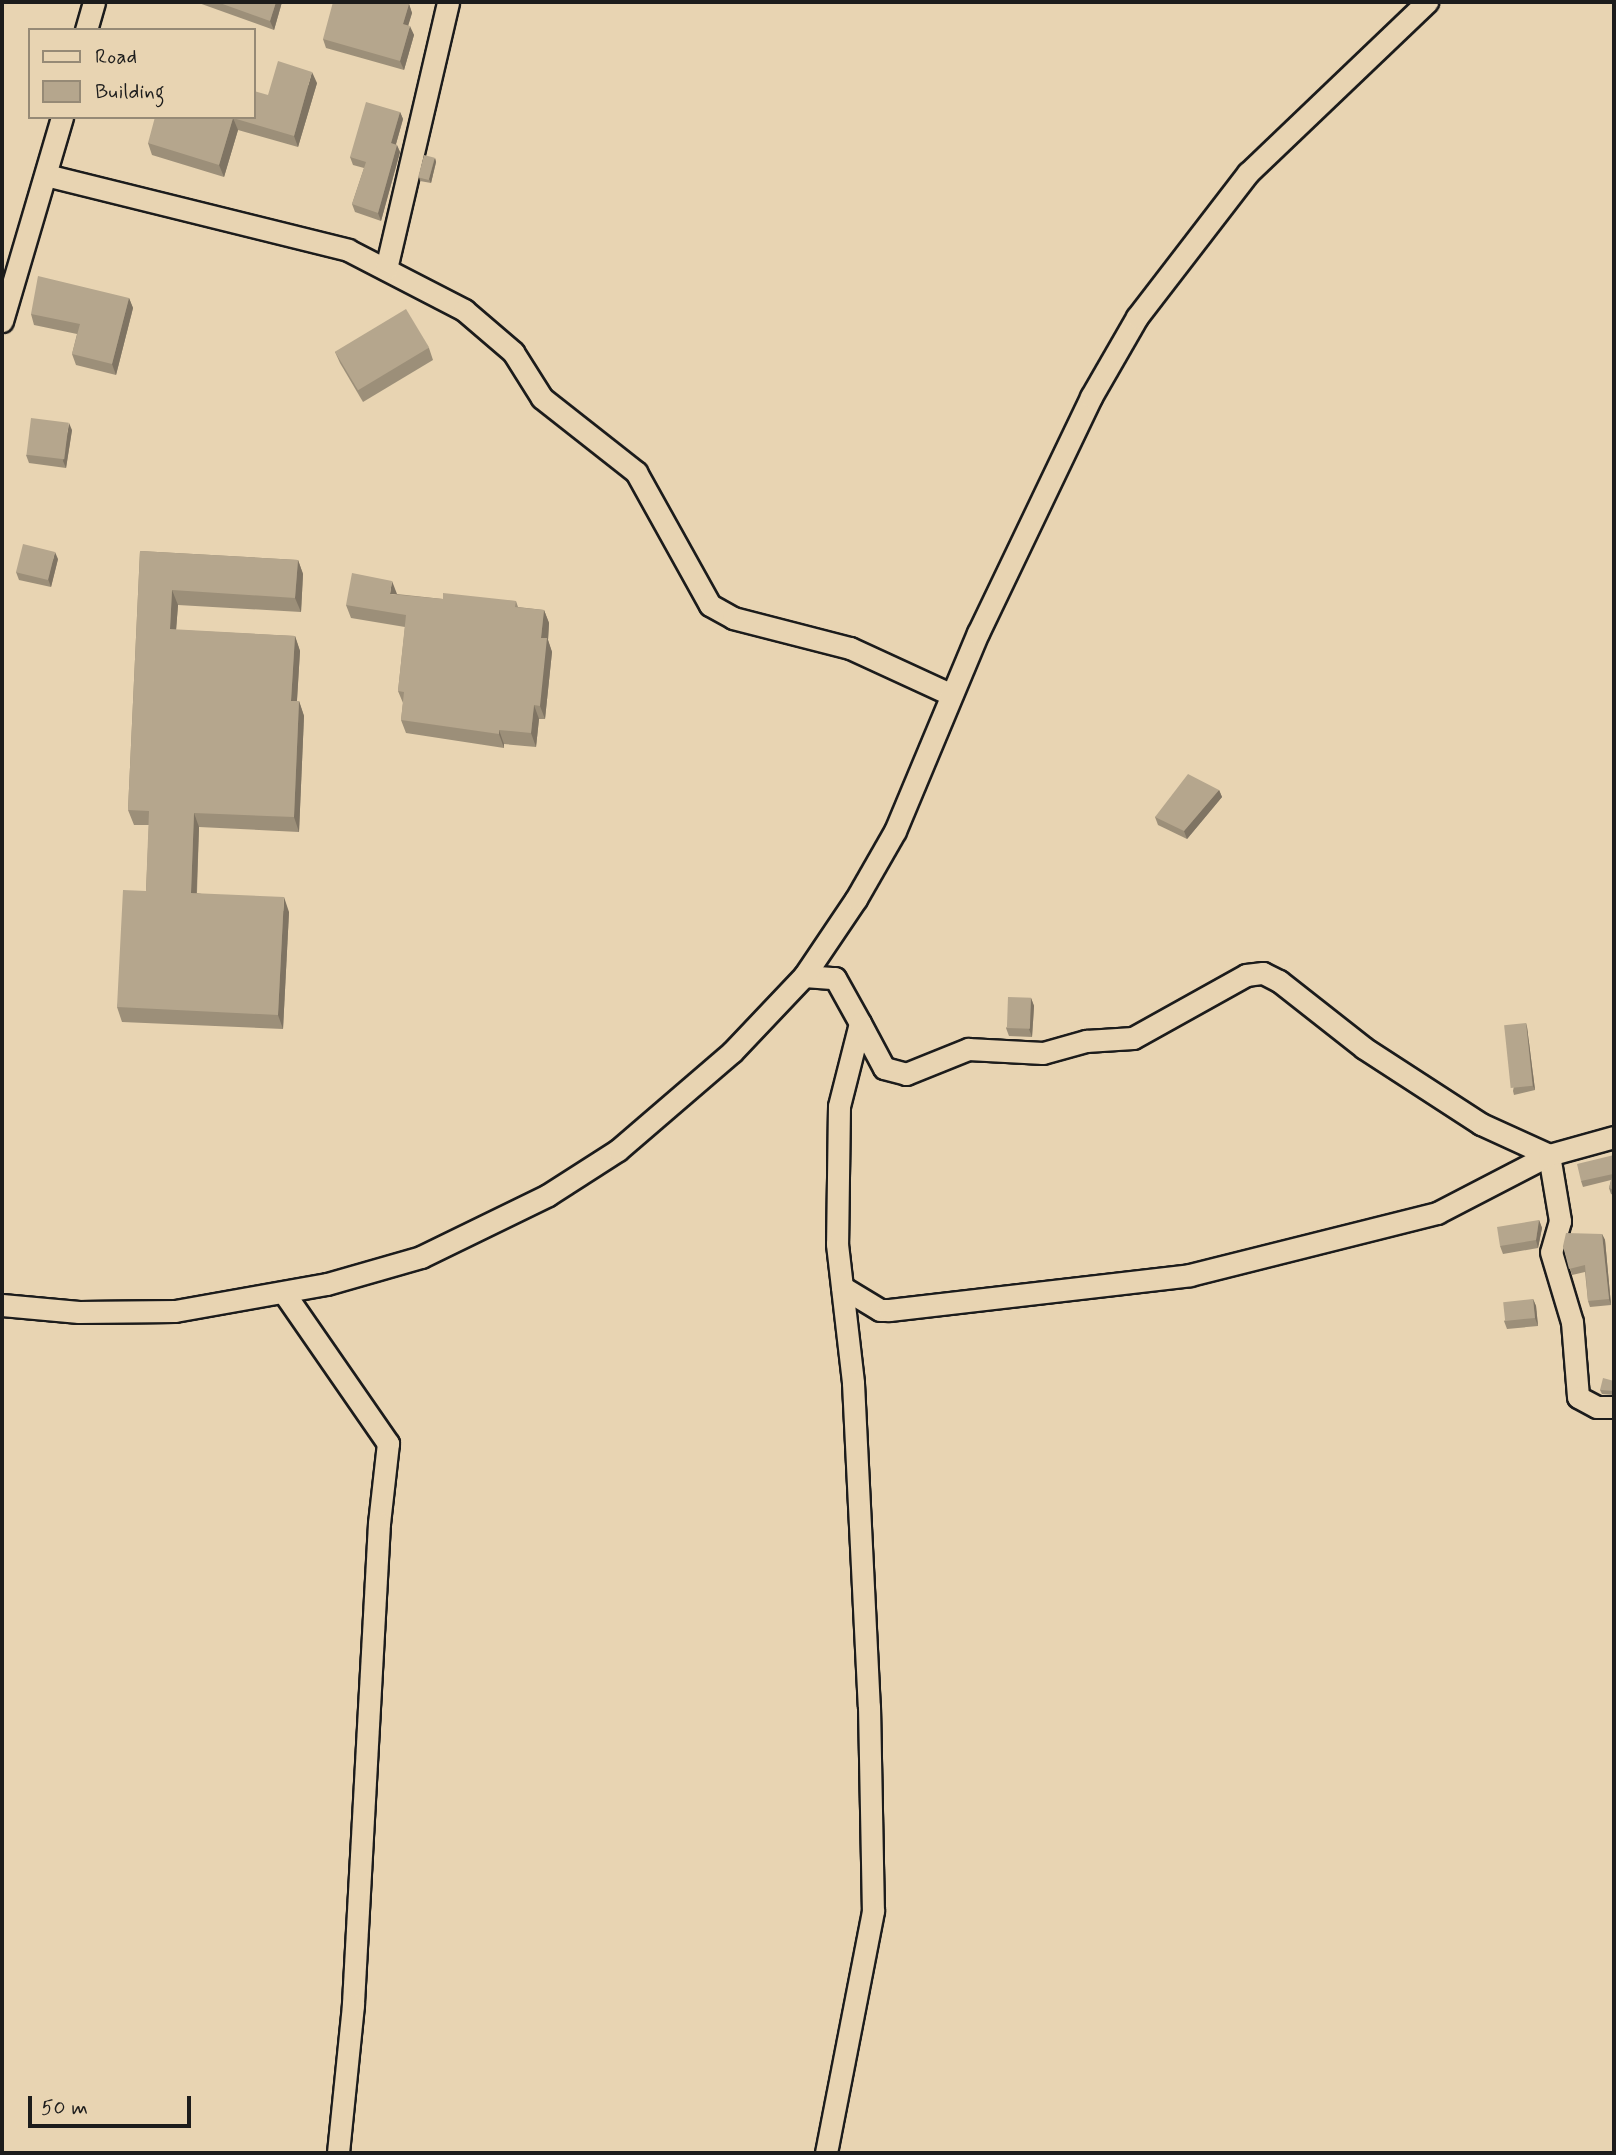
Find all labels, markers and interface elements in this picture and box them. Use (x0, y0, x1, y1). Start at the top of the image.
legend (28, 28, 256, 119)
text: Road (95, 43, 137, 71)
text: Building (95, 78, 165, 106)
scale bar (32, 2082, 194, 2126)
text: 50 m (41, 2094, 88, 2122)

